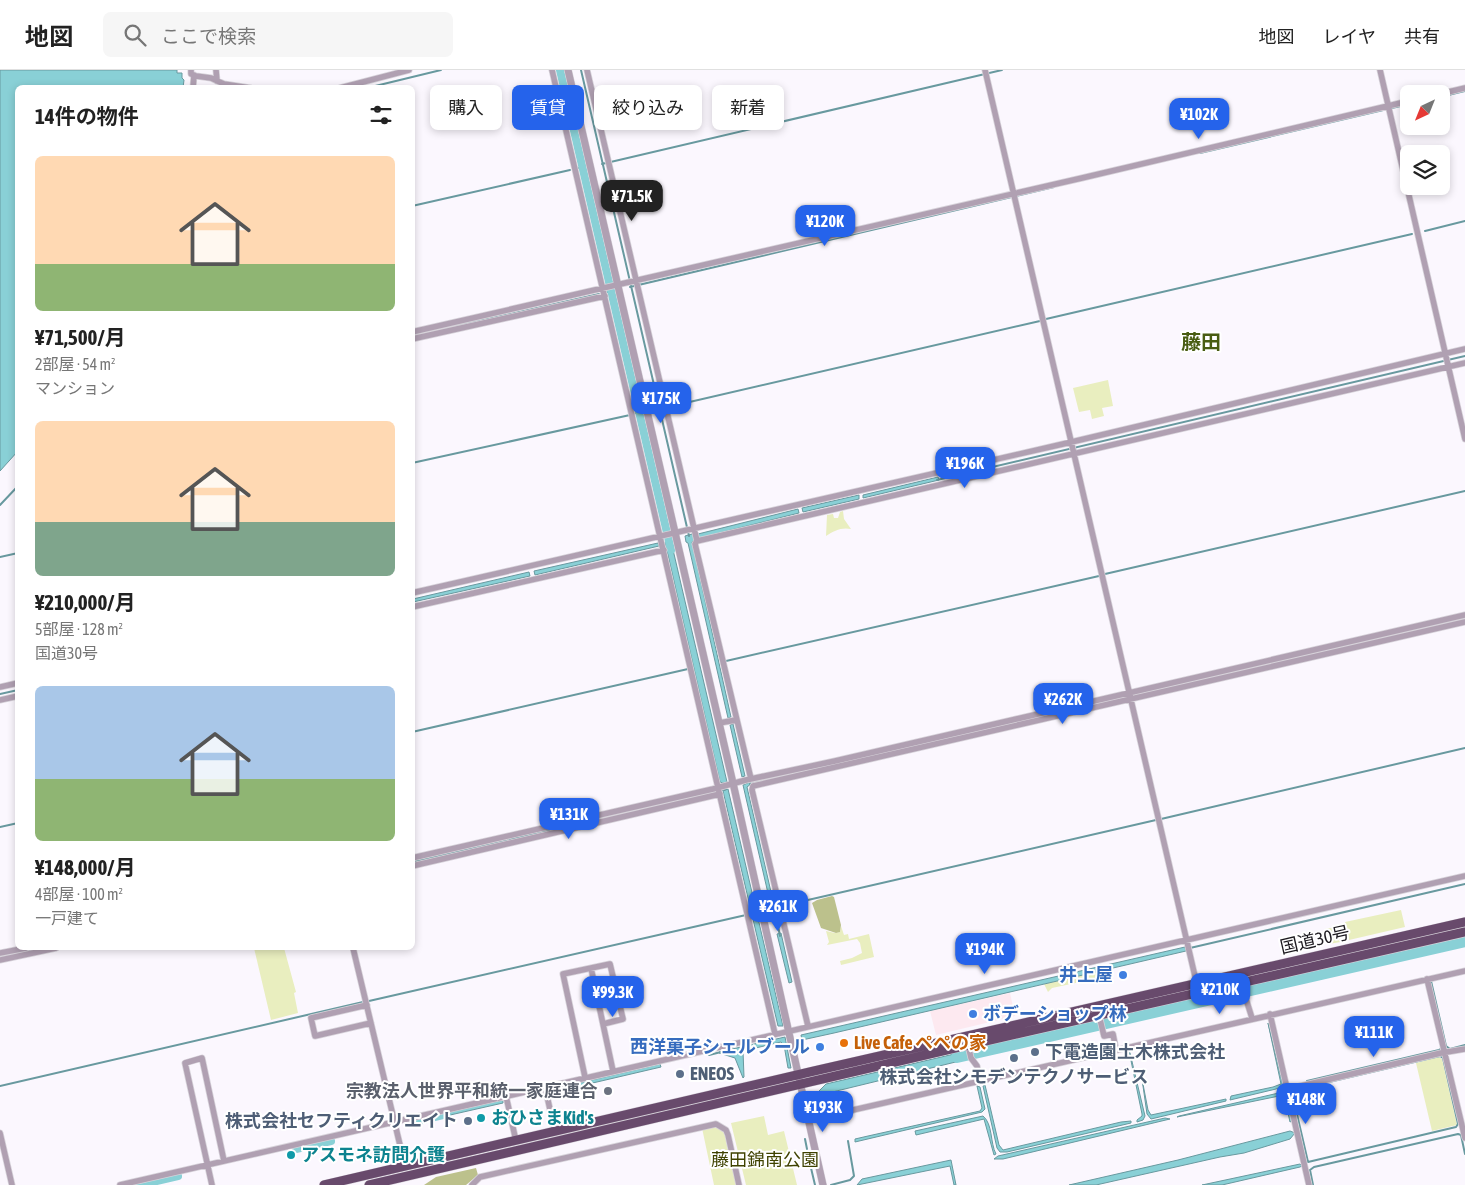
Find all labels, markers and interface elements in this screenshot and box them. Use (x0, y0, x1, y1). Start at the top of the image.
search box (103, 12, 453, 57)
icon: search (121, 21, 149, 49)
text: 地図 (25, 23, 73, 50)
text: ここで検索 (161, 25, 256, 47)
text: 地図 (1259, 26, 1295, 47)
text: レイヤ (1323, 26, 1376, 47)
text: 共有 (1404, 26, 1440, 47)
chip: 購入 (430, 85, 502, 130)
chip: 賃貸 (512, 85, 584, 130)
chip: 絞り込み (594, 85, 702, 130)
chip: 新着 (712, 85, 784, 130)
north arrow (1400, 85, 1450, 135)
map controls (1400, 85, 1450, 195)
pin: ¥102K (1164, 98, 1234, 140)
icon: filters (367, 101, 395, 129)
text: 14件の物件 (35, 104, 139, 128)
text: ¥102K (1180, 105, 1218, 123)
button: layers (1400, 145, 1450, 195)
pin: ¥71.5K (591, 180, 673, 222)
text: ¥71.5K (612, 187, 652, 205)
icon: home (170, 189, 260, 279)
pin: ¥120K (790, 204, 860, 247)
text: ¥120K (806, 212, 844, 230)
text: ¥71,500/月 (35, 325, 126, 349)
district label: 藤田 (1181, 330, 1221, 353)
text: 2部屋 · 54 m² (35, 355, 116, 373)
text: マンション (35, 379, 115, 397)
pin: ¥175K (626, 382, 696, 424)
text: ¥175K (642, 389, 680, 407)
pin: ¥196K (930, 446, 1000, 489)
icon: home (170, 454, 260, 544)
text: ¥196K (946, 454, 984, 472)
text: ¥210,000/月 (35, 590, 135, 614)
text: 5部屋 · 128 m² (35, 620, 123, 638)
text: 国道30号 (35, 644, 98, 662)
pin: ¥262K (1028, 682, 1098, 725)
text: ¥262K (1044, 690, 1082, 708)
icon: home (170, 719, 260, 809)
pin: ¥131K (534, 798, 604, 840)
text: ¥131K (550, 805, 588, 823)
text: ¥148,000/月 (35, 855, 135, 879)
text: 4部屋 · 100 m² (35, 885, 123, 903)
pin: ¥261K (743, 890, 813, 932)
text: ¥261K (759, 897, 797, 915)
text: 一戸建て (35, 909, 99, 927)
street label: 国道30号 (1278, 921, 1352, 958)
pin: ¥194K (950, 932, 1020, 975)
text: ¥194K (966, 940, 1004, 958)
place label: 井上屋 (1059, 964, 1113, 985)
marker: 井上屋 (1117, 969, 1129, 981)
pin: ¥210K (1185, 972, 1255, 1015)
pin: ¥99.3K (572, 976, 654, 1018)
text: ¥210K (1201, 980, 1239, 998)
text: ¥99.3K (593, 983, 633, 1001)
place label: ボデーショップ林 (983, 1003, 1127, 1024)
marker: ボデーショップ林 (967, 1008, 979, 1020)
pin: ¥111K (1339, 1016, 1409, 1058)
text: ¥111K (1355, 1023, 1393, 1041)
place label: Live Cafe ペペの家 (854, 1032, 987, 1053)
place label: 西洋菓子シェルブール (630, 1036, 810, 1057)
marker: Live Cafe ペペの家 (838, 1037, 850, 1049)
marker: 西洋菓子シェルブール (814, 1041, 826, 1053)
place label: 下電造園土木株式会社 (1045, 1041, 1225, 1062)
marker: 下電造園土木株式会社 (1029, 1046, 1041, 1058)
marker: 株式会社シモデンテクノサービス (1008, 1052, 1020, 1064)
place label: ENEOS (690, 1063, 734, 1084)
place label: 株式会社シモデンテクノサービス (880, 1066, 1148, 1087)
marker: ENEOS (674, 1068, 686, 1080)
place label: 宗教法人世界平和統一家庭連合 (346, 1080, 598, 1101)
pin: ¥148K (1271, 1082, 1341, 1125)
marker: 宗教法人世界平和統一家庭連合 (602, 1085, 614, 1097)
pin: ¥193K (788, 1090, 858, 1133)
text: ¥148K (1287, 1090, 1325, 1108)
text: ¥193K (804, 1098, 842, 1116)
place label: おひさまKid's (491, 1107, 594, 1128)
place label: 株式会社セフティクリエイト (225, 1110, 458, 1131)
marker: おひさまKid's (475, 1112, 487, 1124)
marker: 株式会社セフティクリエイト (462, 1115, 474, 1127)
place label: アスモネ訪問介護 (301, 1144, 445, 1165)
marker: アスモネ訪問介護 (285, 1149, 297, 1161)
park label: 藤田錦南公園 (711, 1149, 819, 1170)

